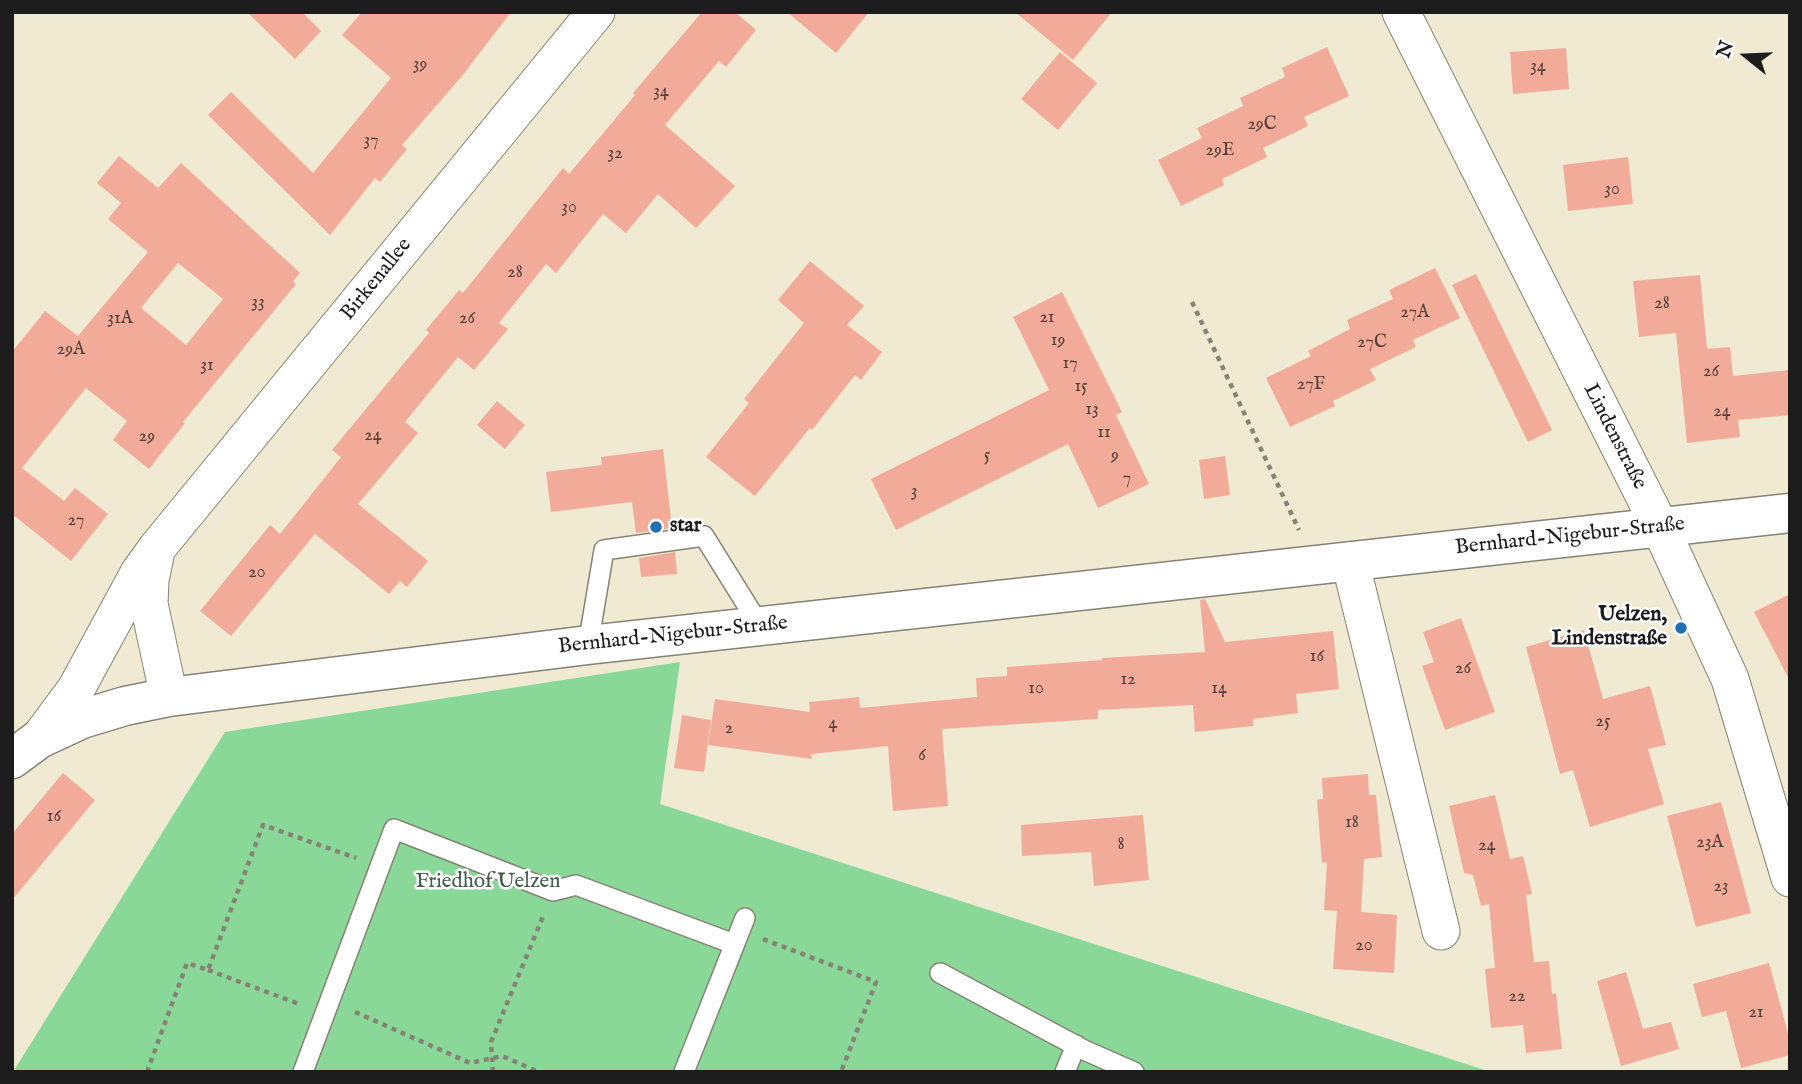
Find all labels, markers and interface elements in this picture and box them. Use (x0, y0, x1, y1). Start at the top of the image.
north arrow (1711, 21, 1781, 91)
text: N (1712, 38, 1740, 61)
house number: 39 (413, 54, 427, 76)
house number: 34 (1530, 56, 1546, 78)
house number: 34 (653, 81, 669, 103)
house number: 29C (1247, 114, 1277, 136)
house number: 37 (363, 130, 379, 152)
house number: 29E (1206, 140, 1234, 162)
house number: 32 (607, 143, 623, 165)
house number: 30 (1604, 179, 1620, 201)
house number: 30 (561, 197, 577, 219)
street label: Birkenallee (336, 234, 418, 326)
house number: 28 (507, 262, 523, 284)
house number: 33 (251, 292, 265, 314)
house number: 28 (1654, 293, 1670, 315)
house number: 27A (1401, 302, 1429, 324)
house number: 21 (1039, 307, 1055, 329)
house number: 31A (107, 308, 133, 330)
house number: 26 (459, 308, 475, 330)
house number: 19 (1051, 330, 1065, 352)
house number: 27C (1357, 332, 1387, 354)
house number: 29A (57, 339, 85, 361)
house number: 17 (1062, 353, 1078, 375)
house number: 31 (200, 355, 214, 377)
house number: 26 (1703, 361, 1719, 383)
house number: 27F (1297, 374, 1325, 396)
house number: 15 (1074, 376, 1088, 398)
street label: Lindenstraße (1577, 380, 1651, 494)
house number: 13 (1085, 399, 1099, 421)
house number: 24 (1713, 401, 1731, 423)
house number: 11 (1097, 422, 1111, 444)
house number: 24 (364, 425, 382, 447)
house number: 29 (139, 426, 155, 448)
house number: 5 (984, 445, 990, 467)
house number: 9 (1111, 445, 1119, 467)
house number: 7 (1123, 468, 1131, 490)
house number: 3 (911, 481, 917, 503)
house number: 27 (68, 510, 84, 532)
street label: Bernhard-Nigebur-Straße (1454, 512, 1686, 562)
place label: star (670, 514, 701, 540)
marker: star (648, 519, 664, 535)
house number: 20 (248, 562, 266, 584)
place label: Uelzen, Lindenstraße (1551, 603, 1667, 653)
street label: Bernhard-Nigebur-Straße (557, 611, 789, 661)
marker: Uelzen, Lindenstraße (1673, 620, 1689, 636)
house number: 16 (1310, 646, 1324, 668)
house number: 26 (1455, 658, 1471, 680)
house number: 12 (1120, 669, 1136, 691)
house number: 10 (1028, 678, 1044, 700)
house number: 14 (1211, 678, 1227, 700)
house number: 25 (1596, 711, 1610, 733)
house number: 4 (829, 713, 837, 735)
house number: 2 (725, 718, 733, 740)
house number: 6 (918, 745, 926, 767)
house number: 16 (47, 806, 61, 828)
house number: 18 (1345, 812, 1359, 834)
house number: 23A (1696, 832, 1724, 854)
house number: 8 (1117, 834, 1125, 856)
house number: 24 (1478, 835, 1496, 857)
park label: Friedhof Uelzen (416, 870, 560, 896)
house number: 23 (1713, 876, 1729, 898)
house number: 20 (1355, 935, 1373, 957)
house number: 22 (1509, 986, 1525, 1008)
house number: 21 (1748, 1002, 1764, 1024)

